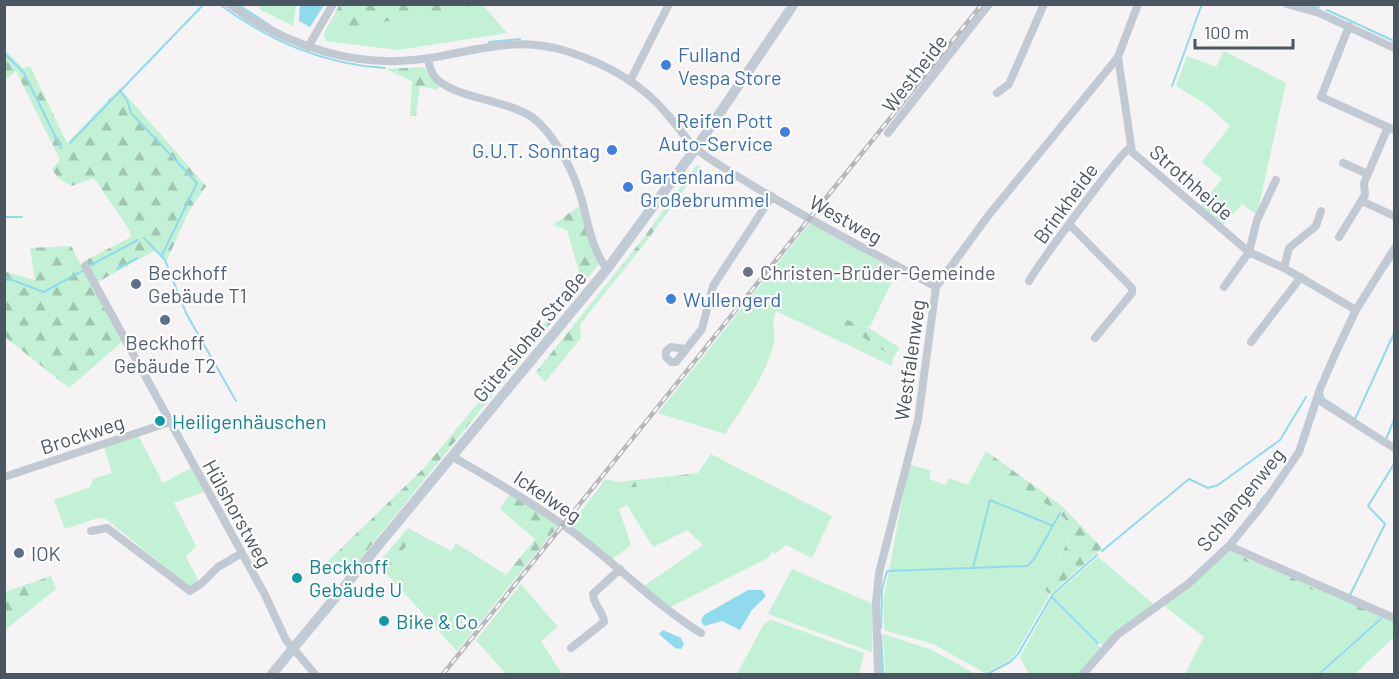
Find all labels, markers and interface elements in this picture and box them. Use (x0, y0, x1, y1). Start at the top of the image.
scale bar (1195, 12, 1292, 50)
text: 100 m (1204, 21, 1249, 43)
street label: Westheide (876, 29, 952, 117)
place label: Fulland Vespa Store (678, 42, 782, 89)
marker: Fulland Vespa Store (659, 58, 673, 72)
place label: Reifen Pott Auto-Service (659, 108, 773, 155)
marker: Reifen Pott Auto-Service (778, 125, 792, 139)
place label: G.U.T. Sonntag (472, 138, 600, 162)
street label: Strothheide (1145, 139, 1239, 225)
marker: G.U.T. Sonntag (605, 143, 619, 157)
street label: Brinkheide (1028, 158, 1102, 248)
place label: Gartenland Großebrummel (640, 164, 769, 211)
marker: Gartenland Großebrummel (621, 180, 635, 194)
street label: Westweg (805, 189, 887, 249)
place label: Beckhoff Gebäude T1 (148, 260, 247, 307)
place label: Christen-Brüder-Gemeinde (760, 260, 996, 284)
marker: Christen-Brüder-Gemeinde (741, 265, 755, 279)
street label: Gütersloher Straße (467, 266, 591, 406)
marker: Beckhoff Gebäude T1 (129, 277, 143, 291)
place label: Wullengerd (683, 287, 781, 311)
marker: Wullengerd (664, 292, 678, 306)
street label: Westfalenweg (889, 298, 929, 422)
marker: Beckhoff Gebäude T2 (158, 313, 172, 327)
place label: Beckhoff Gebäude T2 (114, 330, 216, 377)
street label: Brockweg (37, 409, 127, 459)
place label: Heiligenhäuschen (172, 409, 326, 433)
marker: Heiligenhäuschen (153, 414, 167, 428)
street label: Schlangenweg (1191, 443, 1289, 555)
street label: Hülshorstweg (199, 455, 277, 571)
street label: Ickelweg (510, 465, 586, 527)
place label: IOK (31, 541, 61, 565)
marker: IOK (12, 546, 26, 560)
place label: Beckhoff Gebäude U (309, 554, 402, 601)
marker: Beckhoff Gebäude U (290, 571, 304, 585)
place label: Bike & Co (396, 609, 478, 633)
marker: Bike & Co (377, 614, 391, 628)

